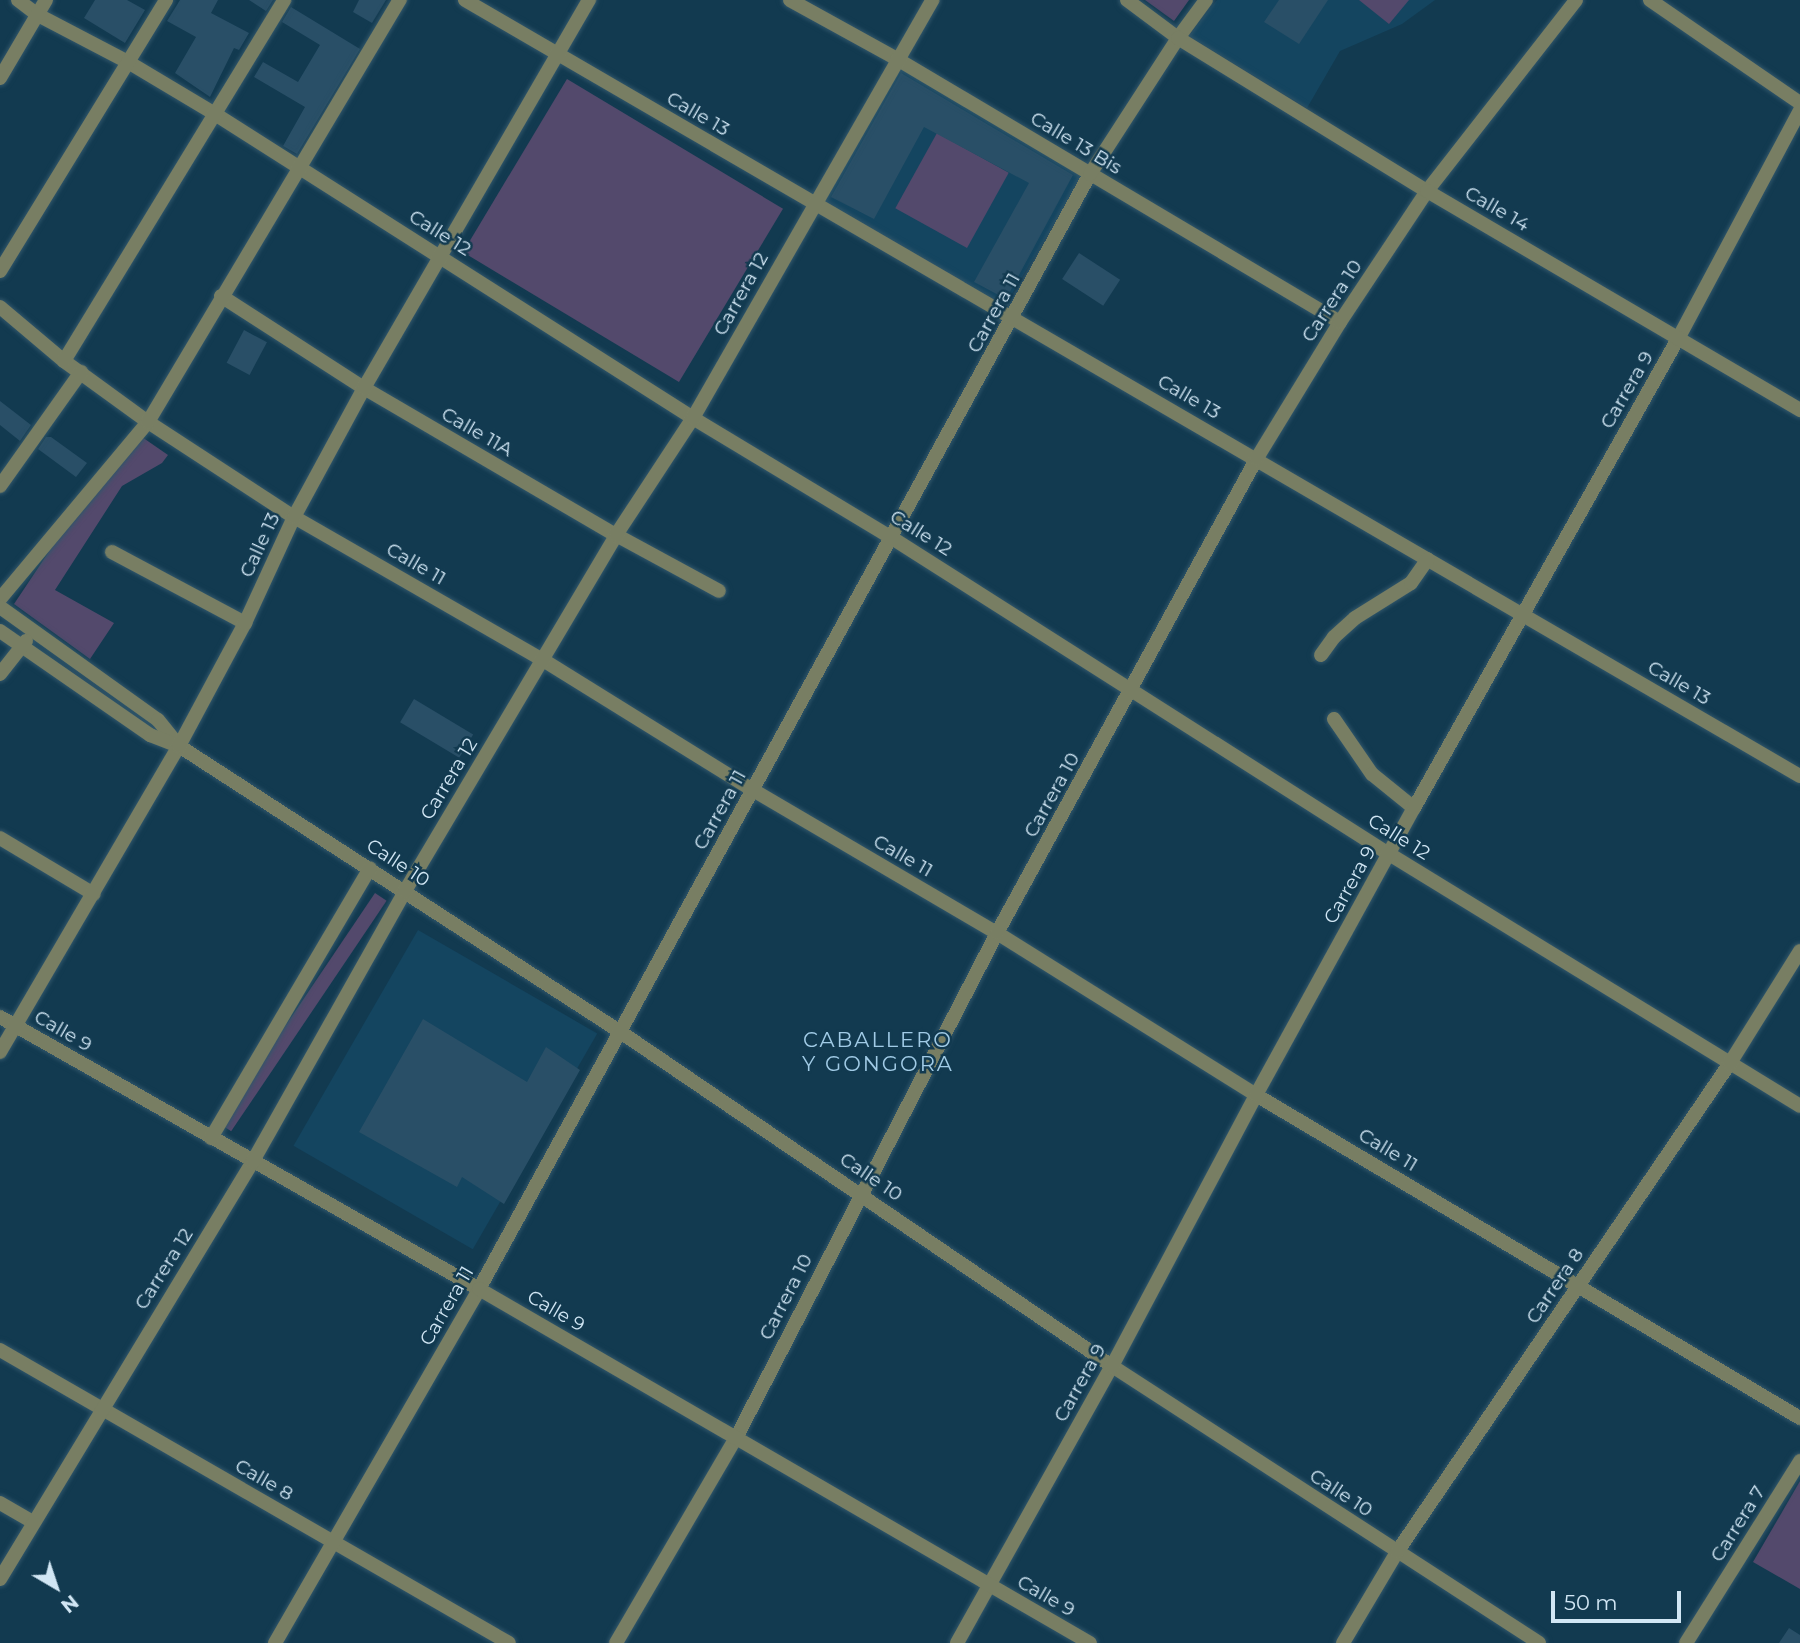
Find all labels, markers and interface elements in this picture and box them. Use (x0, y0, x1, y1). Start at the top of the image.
street label: Calle 13 (663, 87, 733, 141)
street label: Calle 13 Bis (1026, 107, 1126, 179)
street label: Calle 14 (1461, 181, 1533, 237)
street label: Calle 12 (405, 205, 475, 261)
street label: Carrera 12 (709, 248, 773, 340)
street label: Carrera 10 (1297, 256, 1367, 346)
street label: Carrera 11 (963, 269, 1025, 357)
street label: Carrera 9 (1596, 347, 1658, 433)
street label: Calle 13 (1154, 370, 1224, 424)
street label: Calle 11A (437, 402, 517, 462)
street label: Calle 12 (886, 505, 956, 561)
street label: Calle 13 (235, 509, 285, 581)
street label: Calle 11 (382, 538, 450, 590)
street label: Calle 13 (1644, 656, 1714, 710)
street label: Carrera 12 (416, 734, 482, 824)
street label: Carrera 10 (1019, 749, 1085, 841)
street label: Carrera 11 (689, 766, 751, 854)
street label: Calle 12 (1364, 809, 1434, 865)
street label: Calle 11 (869, 830, 937, 882)
street label: Calle 10 (362, 834, 434, 892)
street label: Carrera 9 (1319, 842, 1381, 928)
street label: Calle 9 (30, 1005, 96, 1057)
district label: CABALLERO Y GONGORA (803, 1027, 953, 1077)
street label: Calle 11 (1354, 1124, 1422, 1176)
street label: Calle 10 (835, 1148, 907, 1206)
street label: Carrera 12 (130, 1224, 198, 1314)
street label: Carrera 8 (1521, 1244, 1589, 1328)
street label: Carrera 10 (755, 1250, 817, 1344)
street label: Carrera 11 (415, 1262, 479, 1350)
street label: Calle 9 (523, 1285, 589, 1337)
street label: Carrera 9 (1049, 1340, 1111, 1426)
street label: Calle 8 (231, 1454, 297, 1506)
street label: Calle 10 (1305, 1464, 1377, 1522)
street label: Carrera 7 (1706, 1482, 1770, 1566)
north arrow (21, 1552, 91, 1622)
street label: Calle 9 (1013, 1570, 1079, 1622)
scale bar (1555, 1576, 1685, 1620)
text: N (56, 1590, 83, 1617)
text: 50 m (1564, 1590, 1618, 1615)

